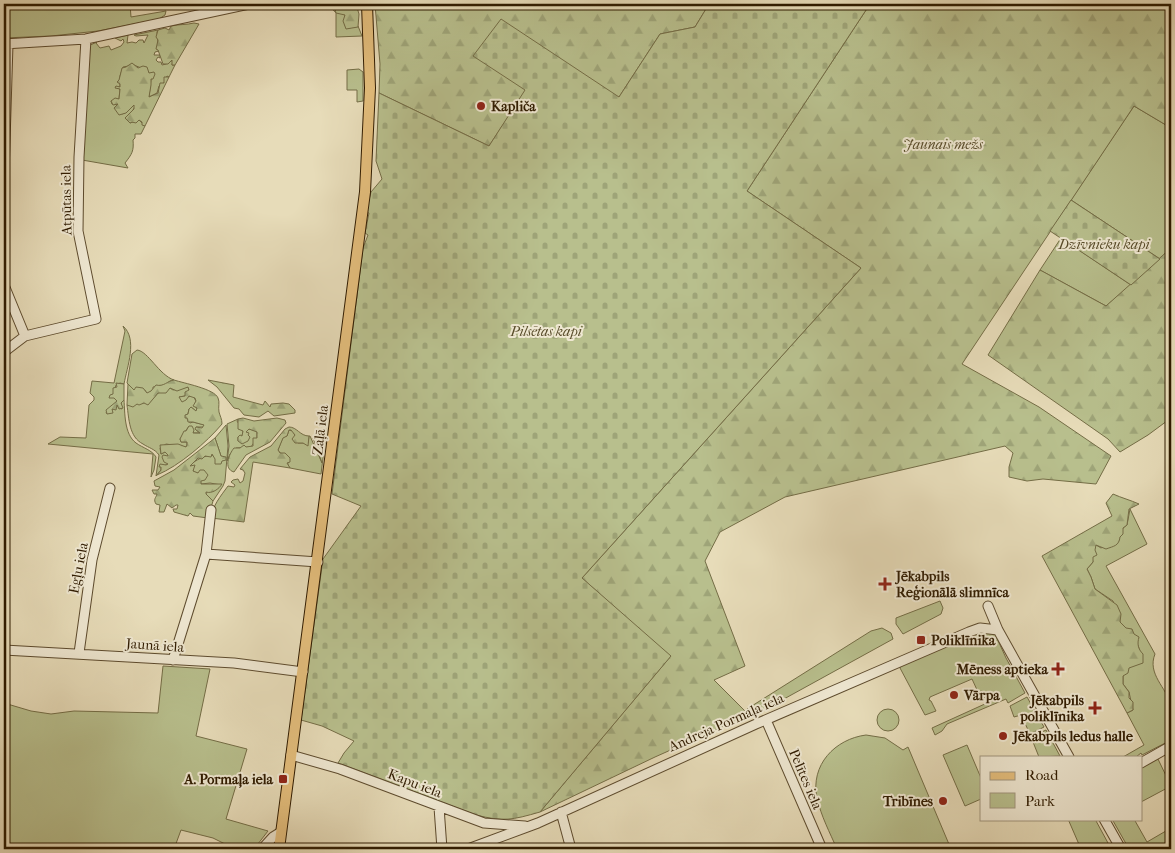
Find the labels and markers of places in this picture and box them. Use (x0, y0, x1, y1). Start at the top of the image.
place label: Kapliča (491, 98, 536, 115)
marker: Kapliča (475, 100, 487, 112)
place label: Jēkabpils Reģionālā slimnīca (894, 568, 1010, 601)
marker: Jēkabpils Reģionālā slimnīca (878, 577, 892, 591)
place label: Poliklīnika (931, 632, 996, 649)
marker: Poliklīnika (915, 634, 927, 646)
place label: Mēness aptieka (955, 661, 1049, 678)
marker: Mēness aptieka (1052, 663, 1064, 675)
place label: Vārpa (963, 687, 1000, 704)
marker: Vārpa (948, 689, 960, 701)
place label: Jēkabpils poliklīnika (1019, 692, 1085, 725)
marker: Jēkabpils poliklīnika (1088, 701, 1102, 715)
place label: Jēkabpils ledus halle (1011, 728, 1133, 745)
marker: Jēkabpils ledus halle (997, 730, 1009, 742)
place label: A. Pormaļa iela (183, 771, 274, 788)
marker: A. Pormaļa iela (277, 773, 289, 785)
place label: Tribīnes (882, 793, 934, 810)
marker: Tribīnes (937, 795, 949, 807)

